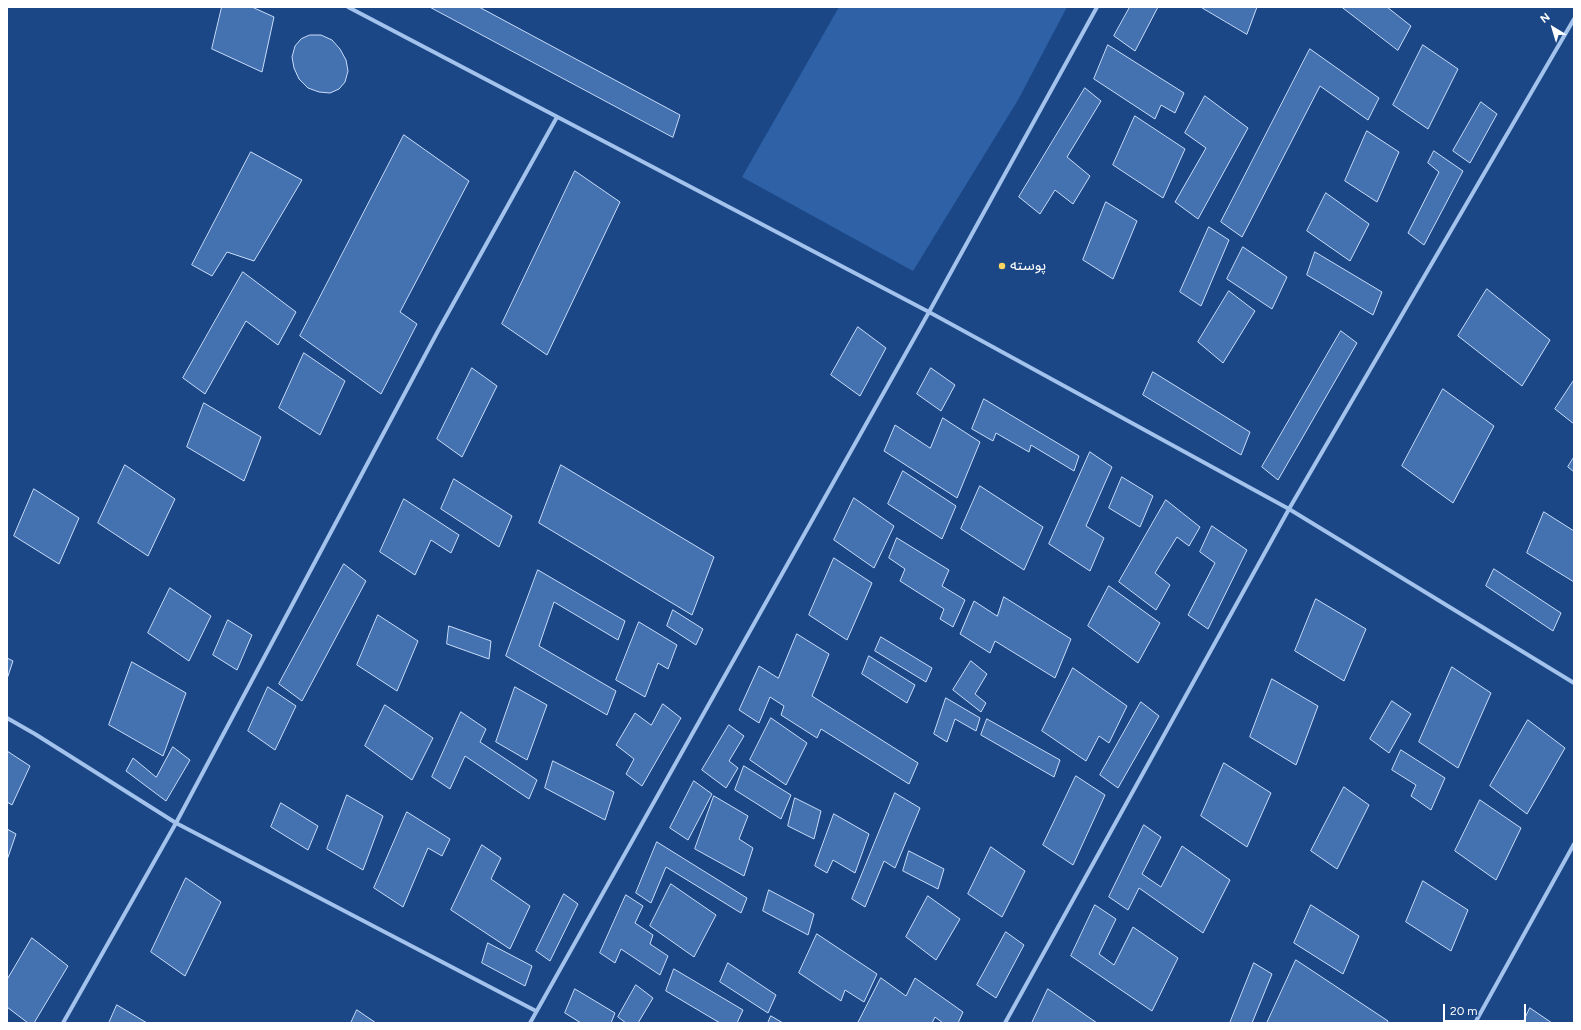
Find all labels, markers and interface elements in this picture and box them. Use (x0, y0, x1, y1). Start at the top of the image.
north arrow (1533, 8, 1573, 48)
text: N (1538, 10, 1553, 26)
place label: پوسته (1010, 257, 1046, 275)
marker: پوسته (997, 261, 1007, 271)
scale bar (1445, 996, 1528, 1022)
text: 20 m (1450, 1004, 1478, 1018)

